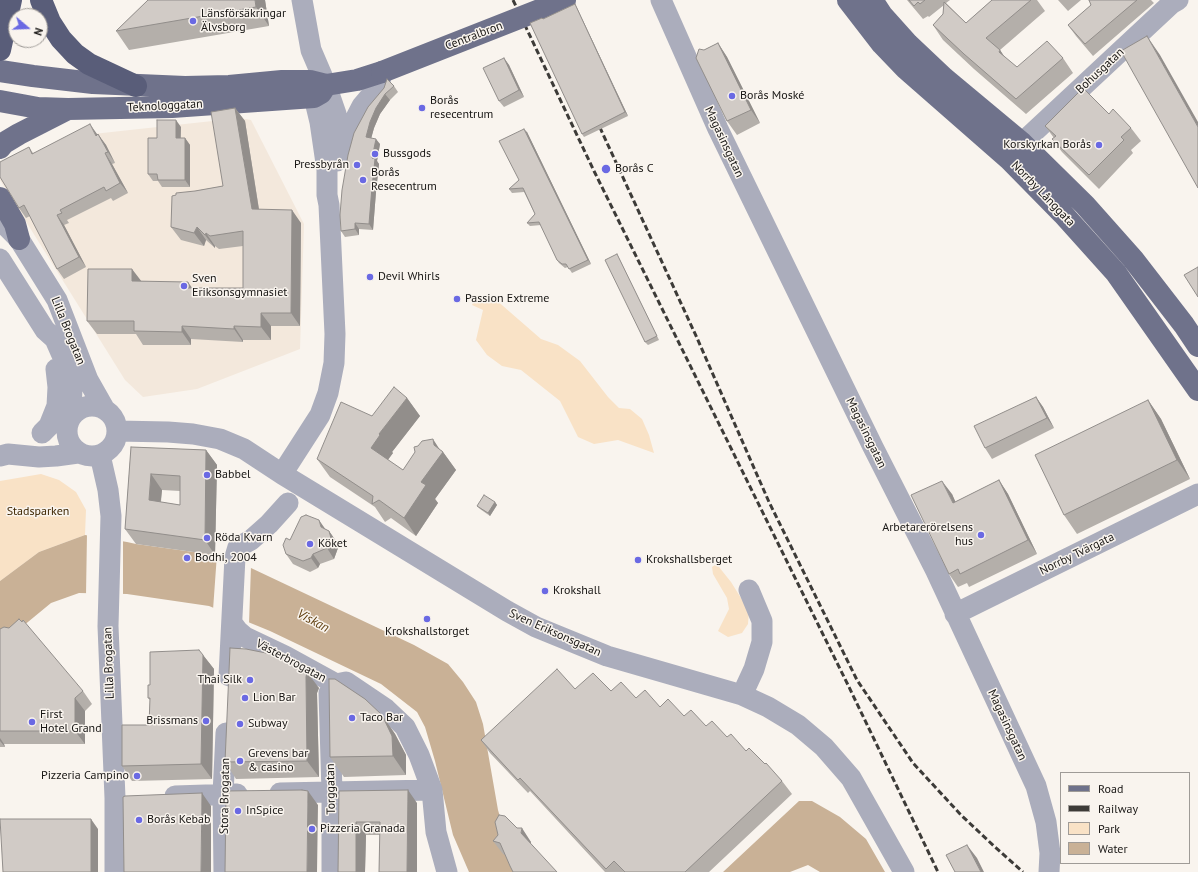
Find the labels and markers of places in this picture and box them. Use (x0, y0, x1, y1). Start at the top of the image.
place label: Länsförsäkringar Älvsborg (201, 7, 286, 35)
marker: Länsförsäkringar Älvsborg (188, 16, 198, 26)
place label: Borås Moské (740, 89, 804, 103)
marker: Borås Moské (727, 91, 737, 101)
place label: Borås resecentrum (430, 94, 493, 122)
marker: Borås resecentrum (417, 103, 427, 113)
place label: Korskyrkan Borås (1003, 138, 1091, 152)
marker: Korskyrkan Borås (1094, 140, 1104, 150)
place label: Bussgods (383, 147, 431, 161)
marker: Bussgods (370, 149, 380, 159)
place label: Pressbyrån (294, 158, 349, 172)
marker: Pressbyrån (352, 160, 362, 170)
place label: Borås C (615, 162, 654, 176)
marker: Borås C (600, 163, 612, 175)
place label: Borås Resecentrum (371, 166, 437, 194)
marker: Borås Resecentrum (358, 175, 368, 185)
place label: Devil Whirls (378, 270, 440, 284)
place label: Sven Eriksonsgymnasiet (192, 272, 287, 300)
marker: Devil Whirls (365, 272, 375, 282)
marker: Sven Eriksonsgymnasiet (179, 281, 189, 291)
place label: Passion Extreme (465, 292, 549, 306)
marker: Passion Extreme (452, 294, 462, 304)
place label: Babbel (215, 468, 251, 482)
marker: Babbel (202, 470, 212, 480)
place label: Arbetarerörelsens hus (882, 521, 973, 549)
marker: Arbetarerörelsens hus (976, 530, 986, 540)
place label: Röda Kvarn (215, 531, 273, 545)
marker: Röda Kvarn (202, 533, 212, 543)
place label: Köket (318, 537, 347, 551)
marker: Köket (305, 539, 315, 549)
place label: Bodhi, 2004 (195, 551, 257, 565)
marker: Bodhi, 2004 (182, 553, 192, 563)
place label: Krokshallsberget (646, 553, 732, 567)
marker: Krokshallsberget (633, 555, 643, 565)
place label: Krokshall (553, 584, 601, 598)
marker: Krokshall (540, 586, 550, 596)
marker: Krokshallstorget (422, 614, 432, 624)
place label: Krokshallstorget (385, 625, 469, 639)
place label: Thai Silk (198, 673, 242, 687)
marker: Thai Silk (245, 675, 255, 685)
place label: Lion Bar (253, 691, 296, 705)
marker: Lion Bar (240, 693, 250, 703)
place label: First Hotel Grand (40, 708, 102, 736)
place label: Taco Bar (360, 711, 403, 725)
marker: Taco Bar (347, 713, 357, 723)
place label: Brissmans (146, 714, 198, 728)
marker: Brissmans (201, 716, 211, 726)
marker: First Hotel Grand (27, 717, 37, 727)
place label: Subway (248, 717, 288, 731)
marker: Subway (235, 719, 245, 729)
place label: Grevens bar & casino (248, 747, 308, 775)
marker: Grevens bar & casino (235, 756, 245, 766)
place label: Pizzeria Campino (41, 769, 129, 783)
marker: Pizzeria Campino (132, 771, 142, 781)
place label: InSpice (246, 804, 283, 818)
marker: InSpice (233, 806, 243, 816)
place label: Borås Kebab (147, 813, 210, 827)
marker: Borås Kebab (134, 815, 144, 825)
place label: Pizzeria Granada (320, 822, 405, 836)
marker: Pizzeria Granada (307, 824, 317, 834)

